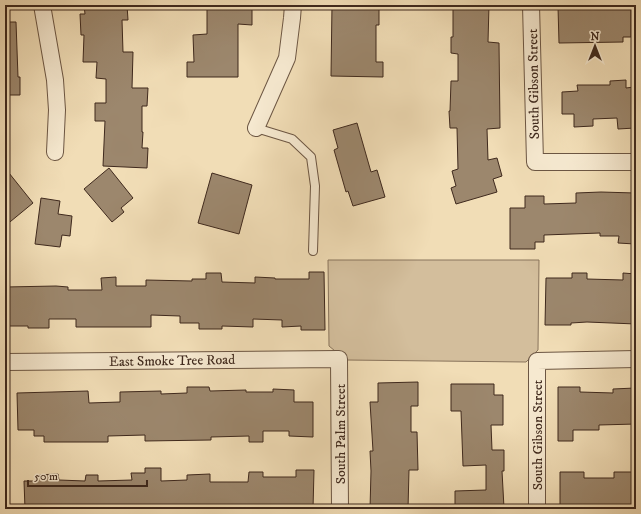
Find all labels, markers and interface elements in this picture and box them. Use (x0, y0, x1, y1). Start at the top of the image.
north arrow (575, 26, 615, 66)
street label: South Gibson Street (524, 28, 544, 139)
text: N (590, 30, 600, 44)
street label: East Smoke Tree Road (109, 351, 235, 371)
street label: South Gibson Street (529, 379, 547, 490)
street label: South Palm Street (332, 383, 350, 484)
scale bar (28, 462, 147, 488)
text: 50 m (34, 469, 58, 484)

